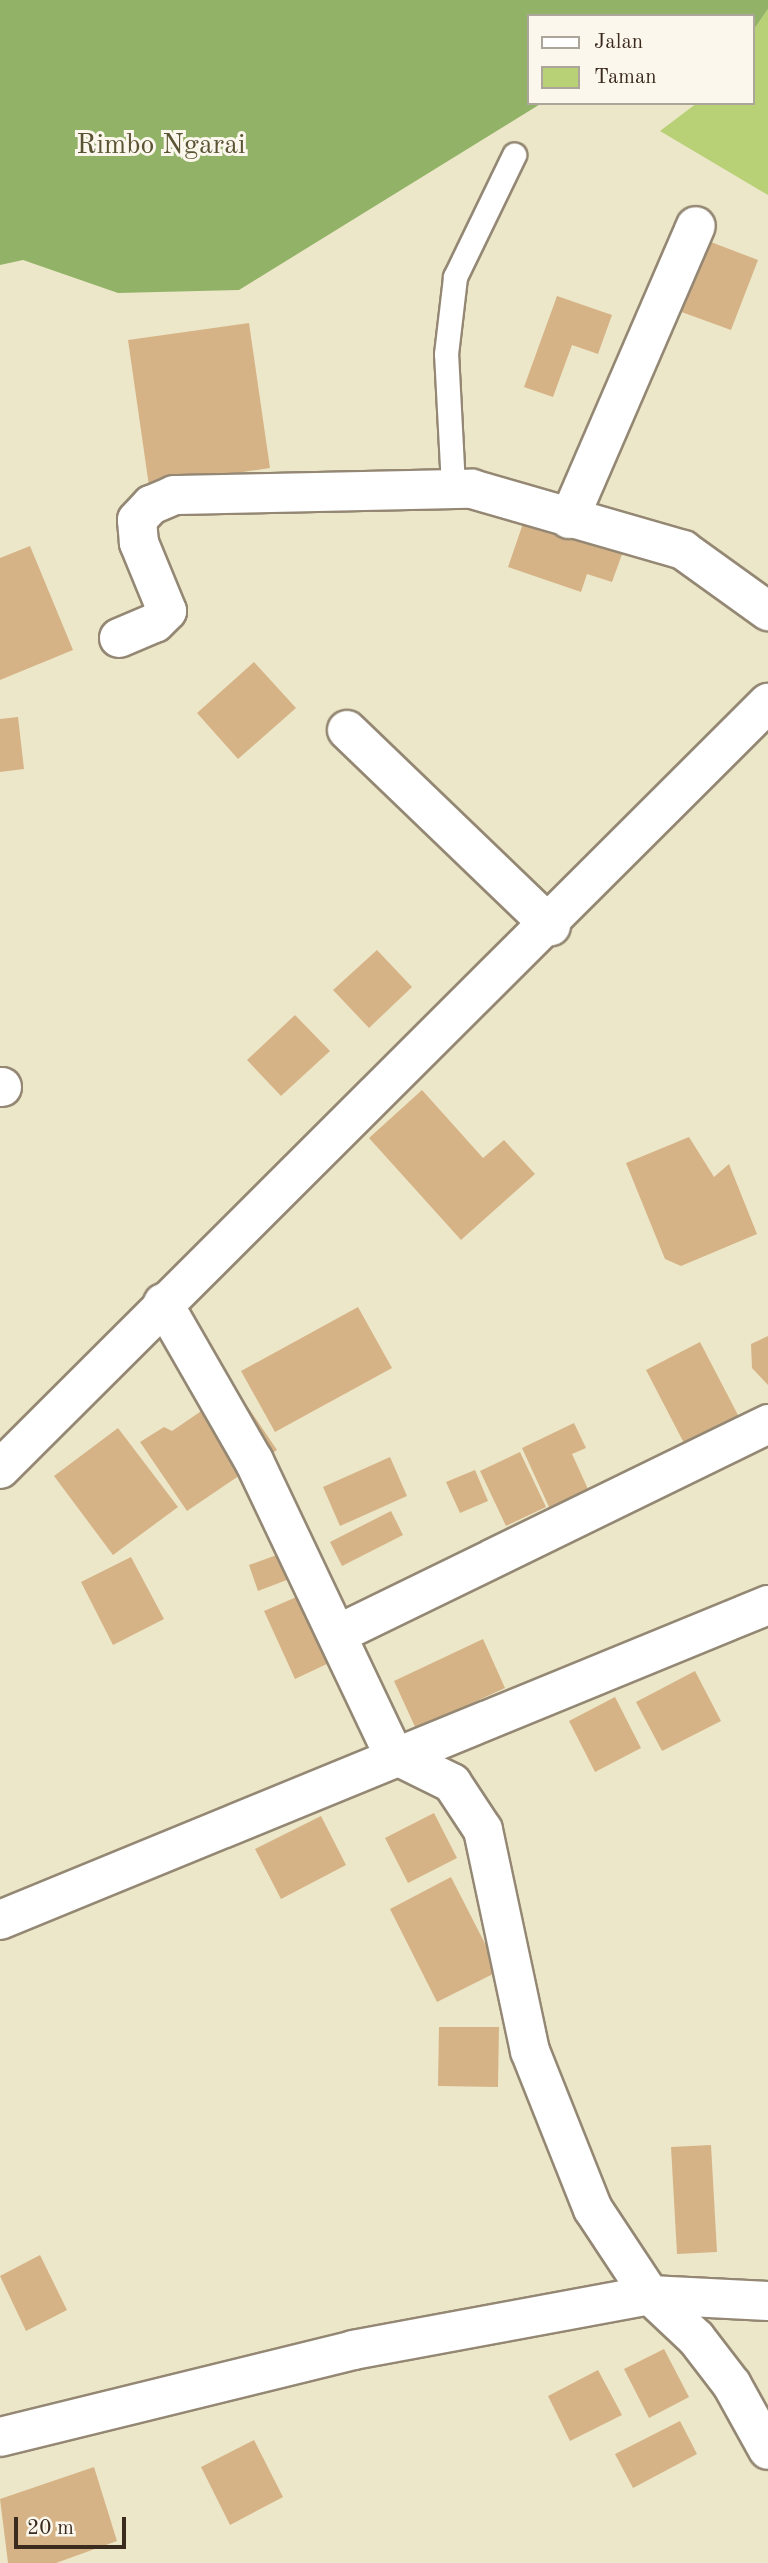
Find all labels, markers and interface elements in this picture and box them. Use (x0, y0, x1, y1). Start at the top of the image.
legend (526, 14, 754, 105)
text: Jalan (594, 32, 643, 53)
text: Taman (594, 67, 657, 88)
park label: Rimbo Ngarai (76, 129, 246, 163)
scale bar (18, 2504, 130, 2548)
text: 20 m (27, 2518, 74, 2539)

